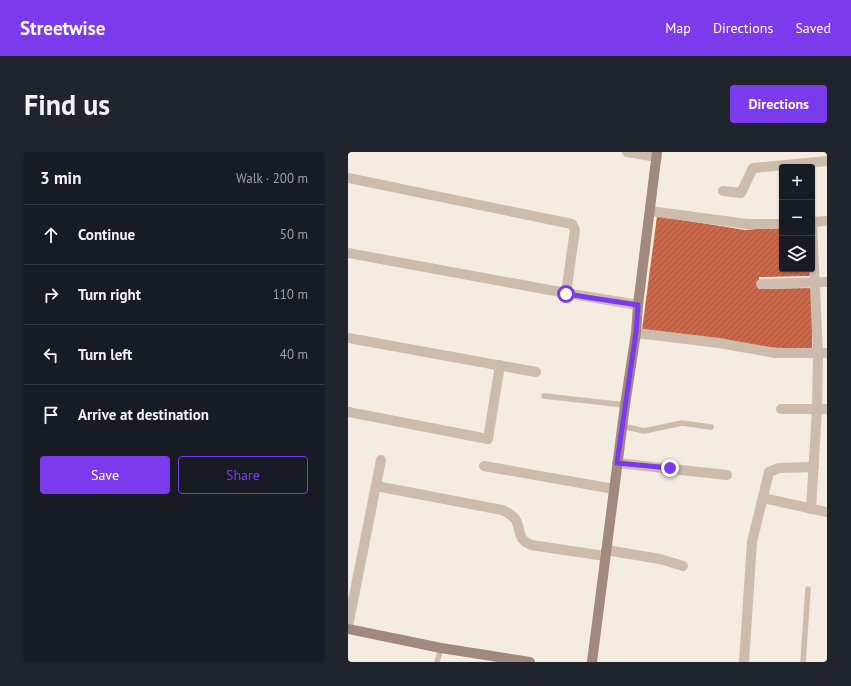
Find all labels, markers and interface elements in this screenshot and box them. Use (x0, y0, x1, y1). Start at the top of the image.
text: Streetwise (20, 16, 105, 40)
text: Map (665, 19, 691, 37)
text: Directions (713, 19, 773, 37)
text: Saved (795, 19, 831, 37)
button: Directions (730, 85, 827, 123)
text: Find us (24, 86, 110, 123)
map controls (779, 164, 815, 272)
button: + (779, 164, 815, 200)
text: 3 min (40, 167, 81, 189)
text: Walk · 200 m (236, 170, 308, 187)
button: − (779, 200, 815, 236)
icon: ahead (40, 224, 62, 246)
text: Continue (78, 225, 135, 244)
text: 50 m (280, 226, 308, 243)
button: layers (779, 236, 815, 272)
icon: right (40, 284, 62, 306)
text: Turn right (78, 285, 141, 304)
route start (557, 285, 575, 303)
text: 110 m (273, 286, 308, 303)
icon: left (40, 344, 62, 366)
text: Turn left (78, 345, 132, 364)
text: 40 m (280, 346, 308, 363)
icon: arrive (40, 404, 62, 426)
text: Arrive at destination (78, 405, 209, 424)
button: Save (40, 456, 170, 494)
button: Share (178, 456, 308, 494)
route end (661, 459, 679, 477)

